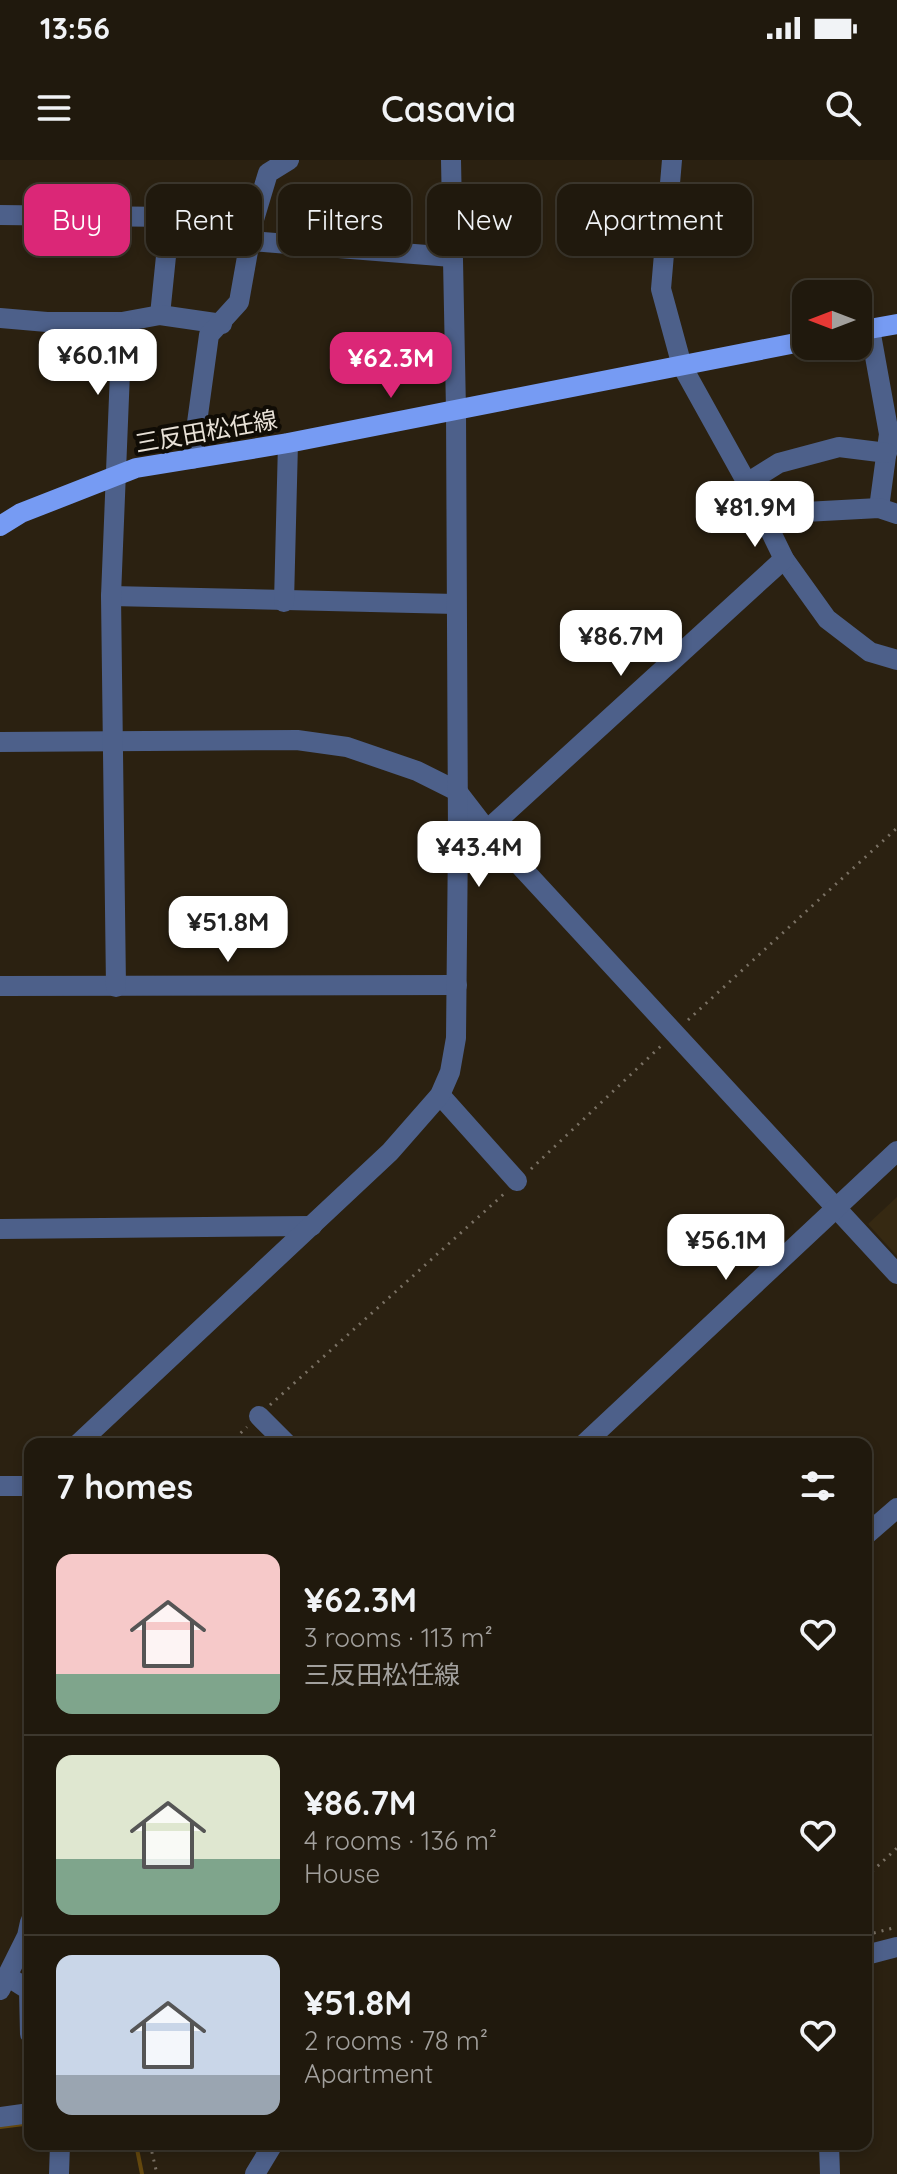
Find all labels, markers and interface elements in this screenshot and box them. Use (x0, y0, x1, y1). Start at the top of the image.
text: 13:56 (40, 9, 110, 47)
icon: menu (32, 86, 76, 130)
text: Casavia (381, 86, 516, 131)
icon: search (821, 86, 865, 130)
chip: Buy (24, 184, 130, 256)
chip: Rent (146, 184, 262, 256)
chip: Filters (278, 184, 411, 256)
chip: New (427, 184, 541, 256)
chip: Apartment (557, 184, 752, 256)
north arrow (792, 280, 872, 360)
map controls (792, 280, 872, 360)
pin: ¥60.1M (33, 329, 163, 397)
pin: ¥62.3M (326, 332, 456, 400)
text: ¥60.1M (57, 338, 139, 371)
text: ¥62.3M (348, 341, 434, 374)
street label: 三反田松任線 (132, 404, 280, 458)
pin: ¥81.9M (690, 481, 820, 549)
text: ¥81.9M (714, 490, 796, 523)
pin: ¥86.7M (556, 610, 686, 678)
text: ¥86.7M (578, 619, 664, 652)
pin: ¥43.4M (414, 821, 544, 889)
text: ¥43.4M (435, 830, 523, 863)
pin: ¥51.8M (163, 896, 293, 964)
text: ¥51.8M (187, 905, 269, 938)
pin: ¥56.1M (661, 1214, 791, 1282)
text: ¥56.1M (685, 1223, 767, 1256)
icon: filters (796, 1464, 840, 1508)
text: 7 homes (56, 1465, 193, 1508)
text: ¥62.3M (304, 1578, 417, 1621)
icon: home (120, 1586, 216, 1682)
icon: heart (796, 1612, 840, 1656)
text: 3 rooms · 113 m² (304, 1621, 493, 1654)
text: 三反田松任線 (304, 1658, 460, 1691)
text: ¥86.7M (304, 1781, 417, 1824)
icon: home (120, 1787, 216, 1883)
icon: heart (796, 1813, 840, 1857)
text: 4 rooms · 136 m² (304, 1824, 497, 1857)
text: House (304, 1857, 380, 1890)
text: ¥51.8M (304, 1981, 412, 2024)
icon: home (120, 1987, 216, 2083)
icon: heart (796, 2013, 840, 2057)
text: 2 rooms · 78 m² (304, 2024, 488, 2057)
text: Apartment (304, 2057, 433, 2090)

